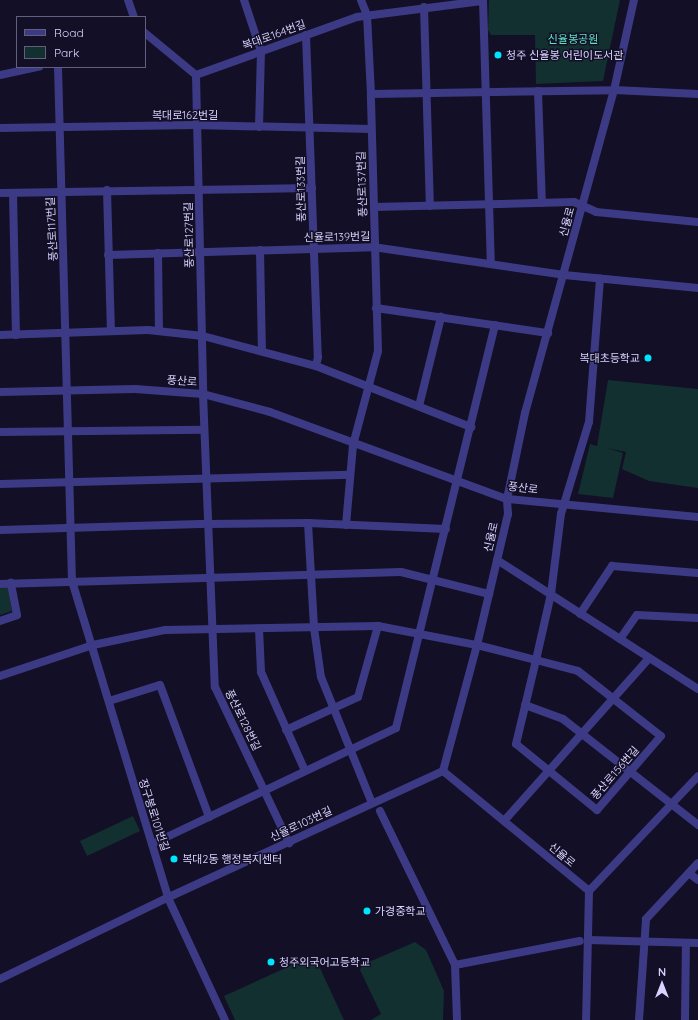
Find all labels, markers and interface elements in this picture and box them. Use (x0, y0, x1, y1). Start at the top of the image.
legend (16, 16, 146, 68)
street label: 복대로164번길 (240, 17, 308, 53)
text: Road (54, 25, 84, 40)
park label: 신율봉공원 (548, 32, 598, 46)
text: Park (54, 45, 79, 60)
place label: 청주 신율봉 어린이도서관 (506, 48, 623, 62)
marker: 청주 신율봉 어린이도서관 (493, 50, 503, 60)
street label: 복대로162번길 (152, 108, 218, 122)
street label: 풍산로137번길 (354, 151, 370, 217)
street label: 풍산로133번길 (294, 156, 308, 222)
street label: 풍산로117번길 (44, 197, 60, 261)
street label: 풍산로127번길 (182, 202, 196, 268)
street label: 신율로 (557, 206, 577, 238)
street label: 신율로139번길 (304, 230, 370, 244)
place label: 복대초등학교 (579, 351, 640, 365)
marker: 복대초등학교 (643, 353, 653, 363)
street label: 풍산로 (166, 373, 198, 389)
street label: 풍산로 (507, 480, 539, 496)
street label: 신율로 (481, 521, 501, 553)
street label: 풍산로128번길 (222, 687, 264, 753)
street label: 풍산로156번길 (588, 744, 642, 802)
street label: 장구봉로101번길 (136, 777, 172, 853)
street label: 신율로103번길 (268, 804, 334, 844)
street label: 신율로 (546, 840, 578, 870)
place label: 복대2동 행정복지센터 (182, 852, 282, 866)
marker: 복대2동 행정복지센터 (169, 854, 179, 864)
place label: 가경중학교 (375, 904, 426, 918)
marker: 가경중학교 (362, 906, 372, 916)
place label: 청주외국어고등학교 (279, 955, 370, 969)
marker: 청주외국어고등학교 (266, 957, 276, 967)
north arrow (642, 964, 682, 1004)
text: N (658, 965, 666, 979)

